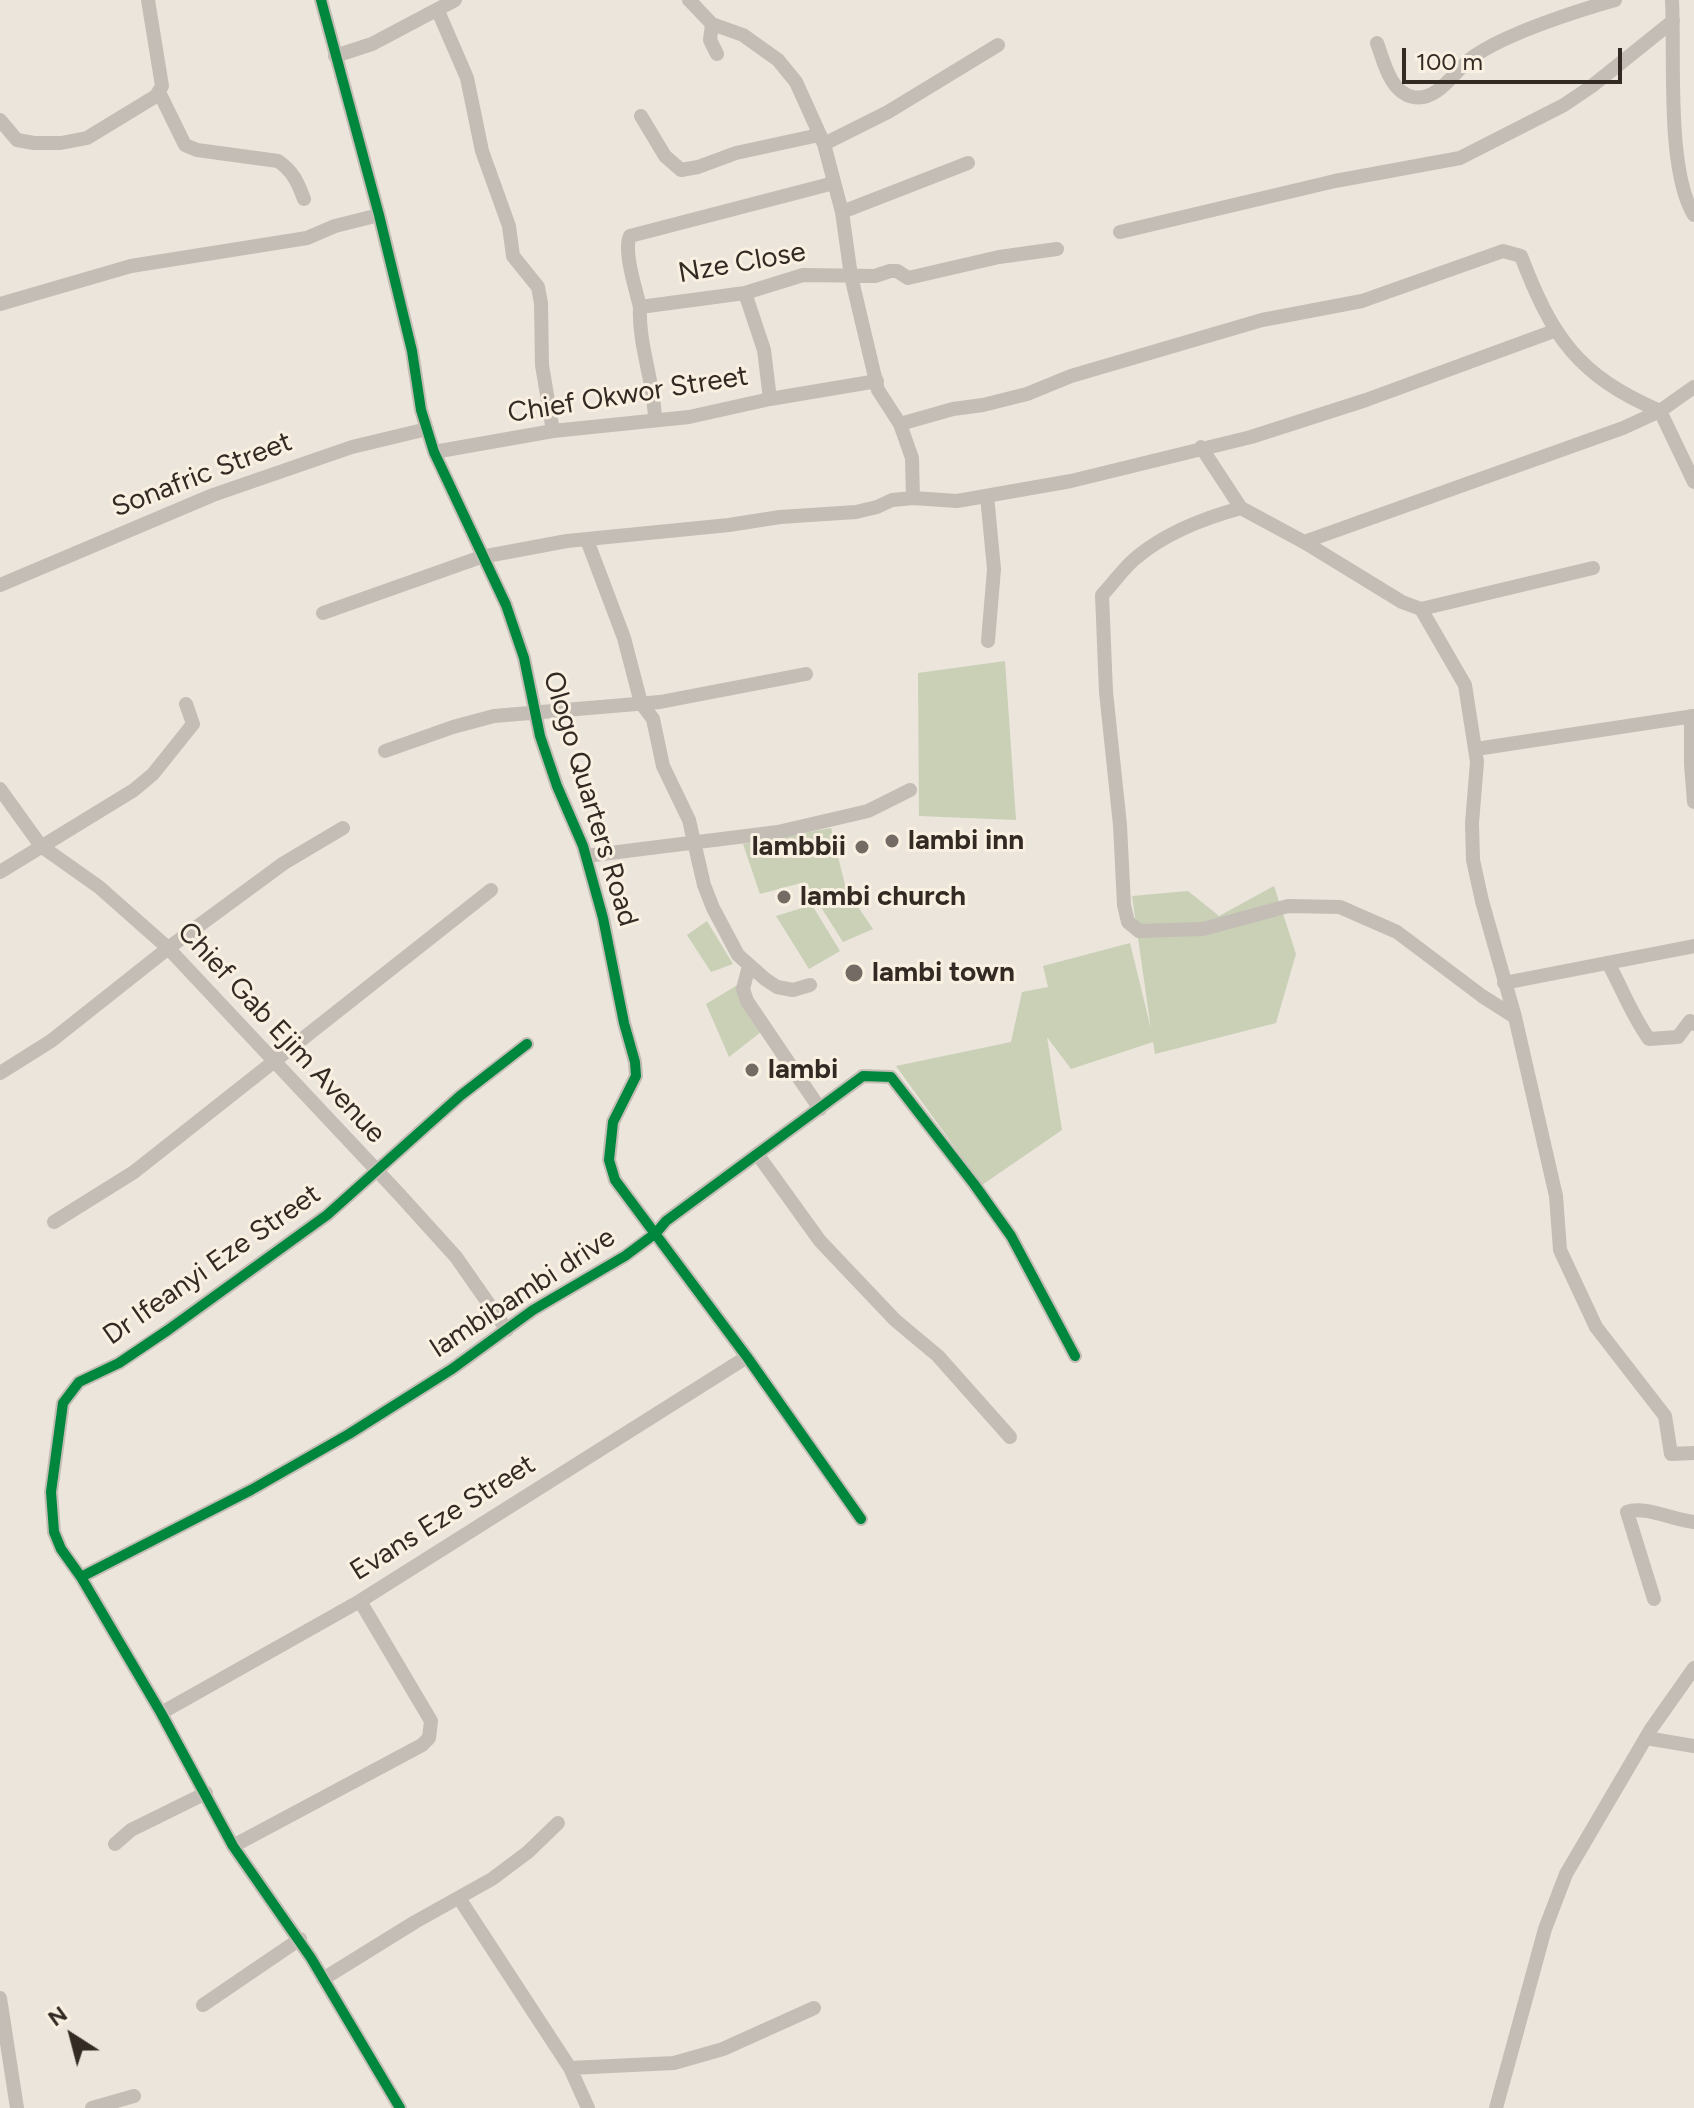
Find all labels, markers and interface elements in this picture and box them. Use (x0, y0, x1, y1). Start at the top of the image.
scale bar (1406, 32, 1626, 82)
text: 100 m (1416, 47, 1483, 76)
street label: Nze Close (676, 235, 808, 291)
street label: Chief Okwor Street (505, 359, 751, 431)
street label: Sonafric Street (107, 425, 297, 525)
street label: Ologo Quarters Road (535, 668, 645, 930)
place label: lambi inn (908, 824, 1024, 858)
place label: lambbii (752, 830, 846, 864)
marker: lambi inn (883, 832, 901, 850)
marker: lambbii (853, 838, 871, 856)
place label: lambi church (800, 880, 966, 914)
marker: lambi church (775, 888, 793, 906)
street label: Chief Gab Ejim Avenue (170, 916, 392, 1150)
place label: lambi town (872, 956, 1015, 990)
marker: lambi town (843, 962, 865, 984)
place label: lambi (768, 1053, 838, 1087)
marker: lambi (743, 1061, 761, 1079)
street label: Dr Ifeanyi Eze Street (97, 1177, 327, 1353)
street label: lambibambi drive (424, 1221, 622, 1365)
street label: Evans Eze Street (344, 1448, 542, 1588)
north arrow (32, 1996, 112, 2076)
text: N (43, 2000, 72, 2032)

